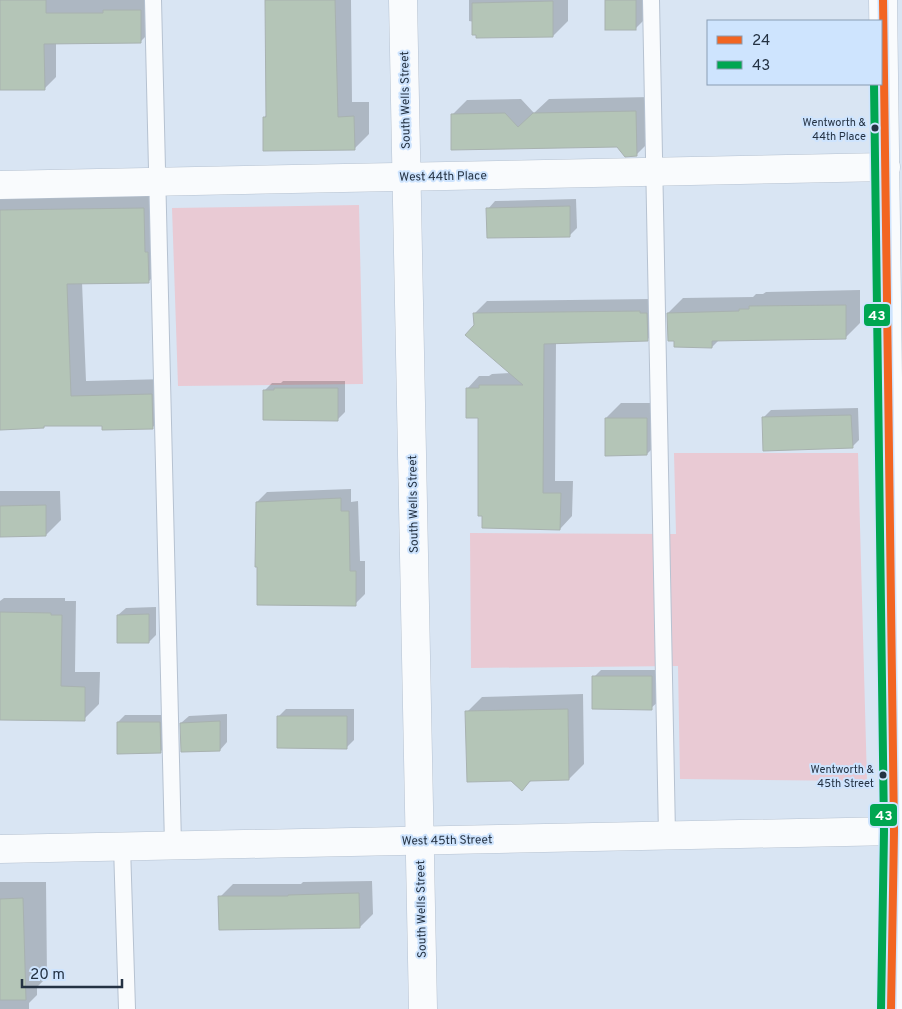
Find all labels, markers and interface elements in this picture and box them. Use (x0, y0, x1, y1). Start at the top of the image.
legend (707, 20, 882, 85)
text: 24 (752, 32, 770, 51)
street label: South Wells Street (397, 51, 415, 149)
text: 43 (752, 57, 770, 76)
place label: Wentworth & 44th Place (803, 116, 867, 144)
marker: Wentworth & 44th Place (870, 123, 880, 133)
street label: West 44th Place (399, 168, 487, 186)
line badge: 43 (863, 303, 891, 327)
text: 43 (868, 308, 886, 325)
street label: South Wells Street (405, 455, 423, 553)
place label: Wentworth & 45th Street (811, 763, 875, 791)
marker: Wentworth & 45th Street (878, 770, 888, 780)
line badge: 43 (869, 803, 898, 827)
text: 43 (875, 808, 893, 825)
street label: West 45th Street (401, 832, 493, 850)
street label: South Wells Street (413, 860, 431, 958)
scale bar (22, 956, 122, 988)
text: 20 m (30, 966, 65, 985)

